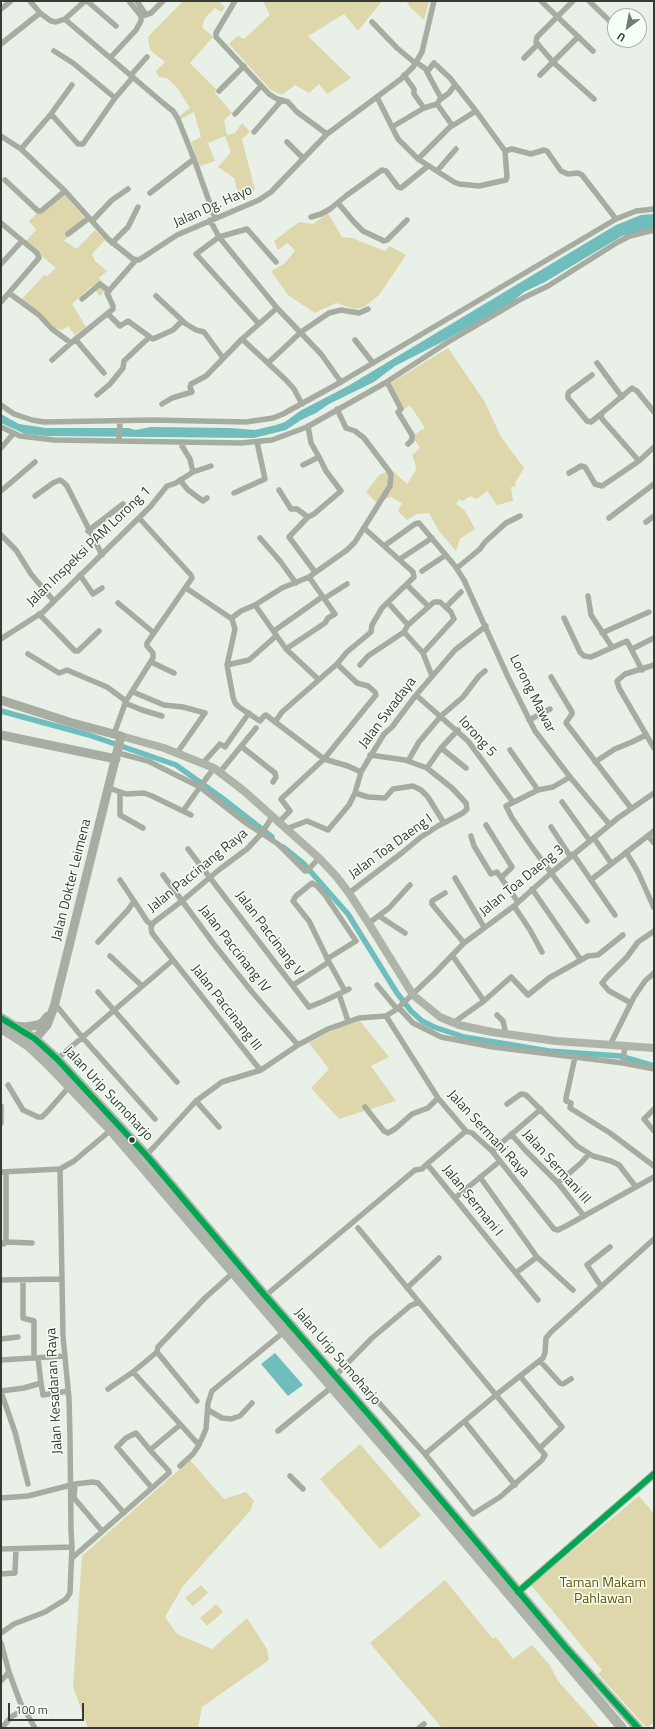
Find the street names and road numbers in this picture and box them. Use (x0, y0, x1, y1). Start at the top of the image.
street label: Jalan Dg. Hayo (171, 182, 255, 232)
street label: Jalan Inspeksi PAM Lorong 1 (23, 483, 155, 611)
street label: Lorong Mawar (505, 652, 559, 736)
street label: Jalan Swadaya (356, 674, 420, 752)
street label: lorong 5 (455, 713, 499, 761)
street label: Jalan Toa Daeng I (346, 811, 436, 883)
street label: Jalan Dokter Leimena (49, 817, 95, 943)
street label: Jalan Paccinang Raya (145, 825, 251, 917)
street label: Jalan Toa Daeng 3 (476, 842, 568, 920)
street label: Jalan Paccinang V (231, 888, 307, 980)
street label: Jalan Paccinang IV (195, 902, 273, 996)
street label: Jalan Paccinang III (187, 961, 265, 1055)
street label: Jalan Urip Sumoharjo (60, 1043, 156, 1145)
street label: Jalan Sermani Raya (443, 1087, 533, 1181)
street label: Jalan Sermani III (518, 1126, 594, 1208)
street label: Jalan Sermani I (438, 1162, 506, 1240)
street label: Jalan Urip Sumoharjo (290, 1305, 384, 1409)
street label: Jalan Kesadaran Raya (43, 1327, 67, 1455)

